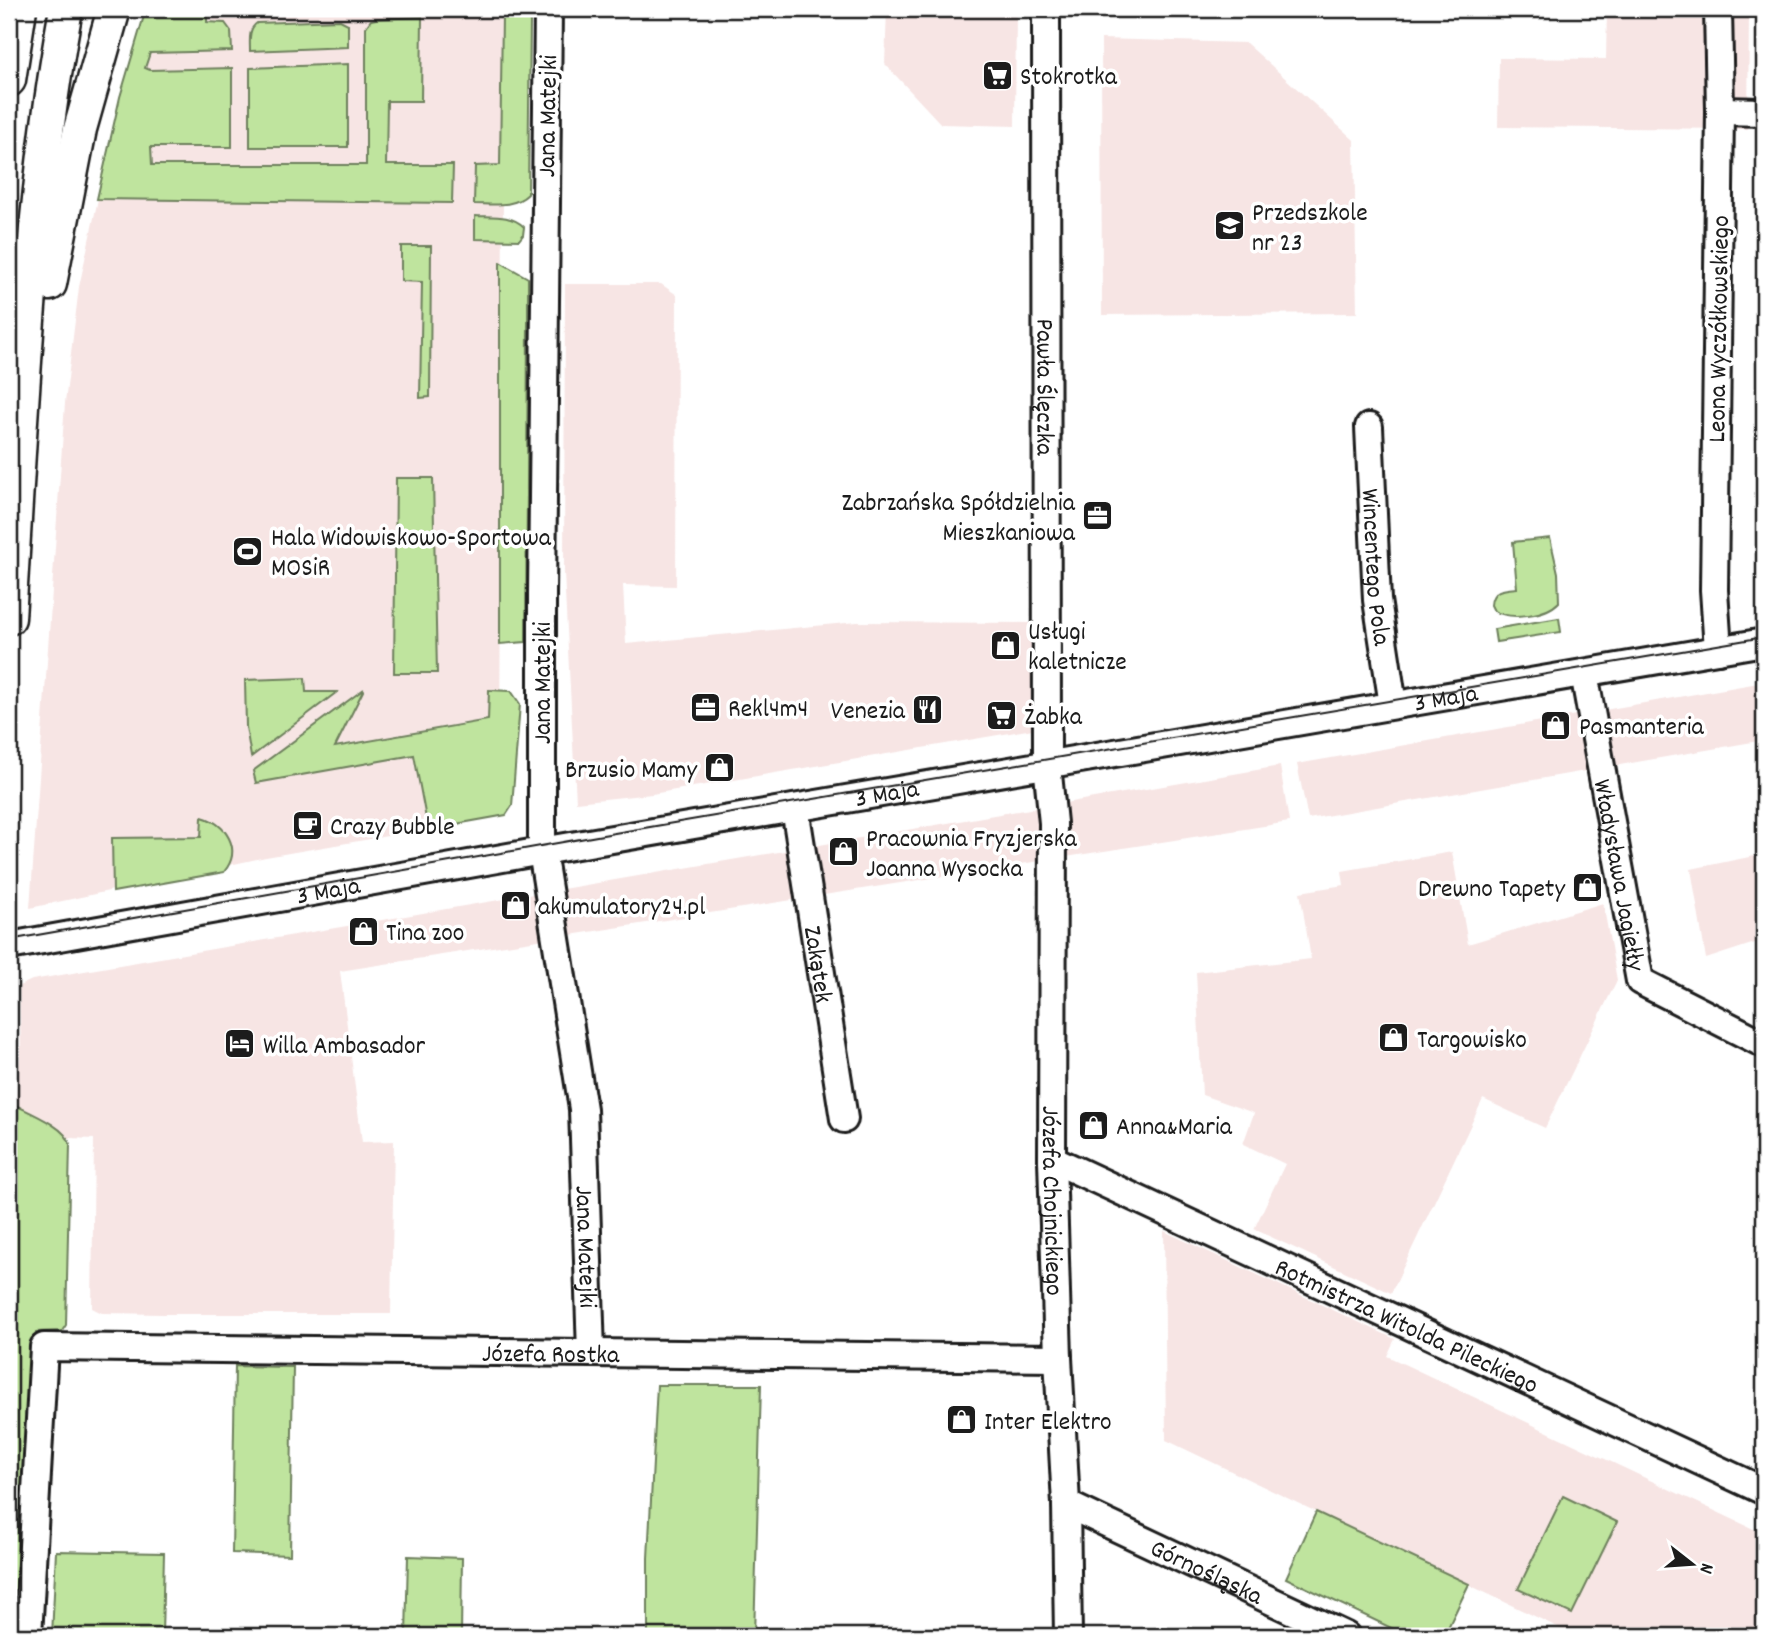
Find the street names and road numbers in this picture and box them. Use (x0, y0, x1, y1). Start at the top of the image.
street label: Jana Matejki (530, 54, 569, 178)
street label: Leona Wyczółkowskiego (1700, 215, 1741, 443)
street label: Pawła Ślęczka (1024, 318, 1062, 456)
street label: Wincentego Pola (1350, 488, 1399, 649)
street label: Jana Matejki (526, 622, 563, 744)
street label: 3 Maja (1411, 676, 1482, 724)
street label: 3 Maja (853, 772, 923, 819)
street label: Władysława Jagiełły (1582, 777, 1653, 975)
street label: 3 Maja (294, 869, 364, 916)
street label: Zakątek (792, 923, 840, 1006)
street label: Józefa Chojnickiego (1030, 1106, 1071, 1296)
street label: Jana Matejki (564, 1185, 605, 1309)
street label: Rotmistrza Witolda Pileckiego (1268, 1250, 1544, 1405)
street label: Józefa Rostka (482, 1337, 620, 1375)
street label: Górnośląska (1143, 1531, 1269, 1617)

